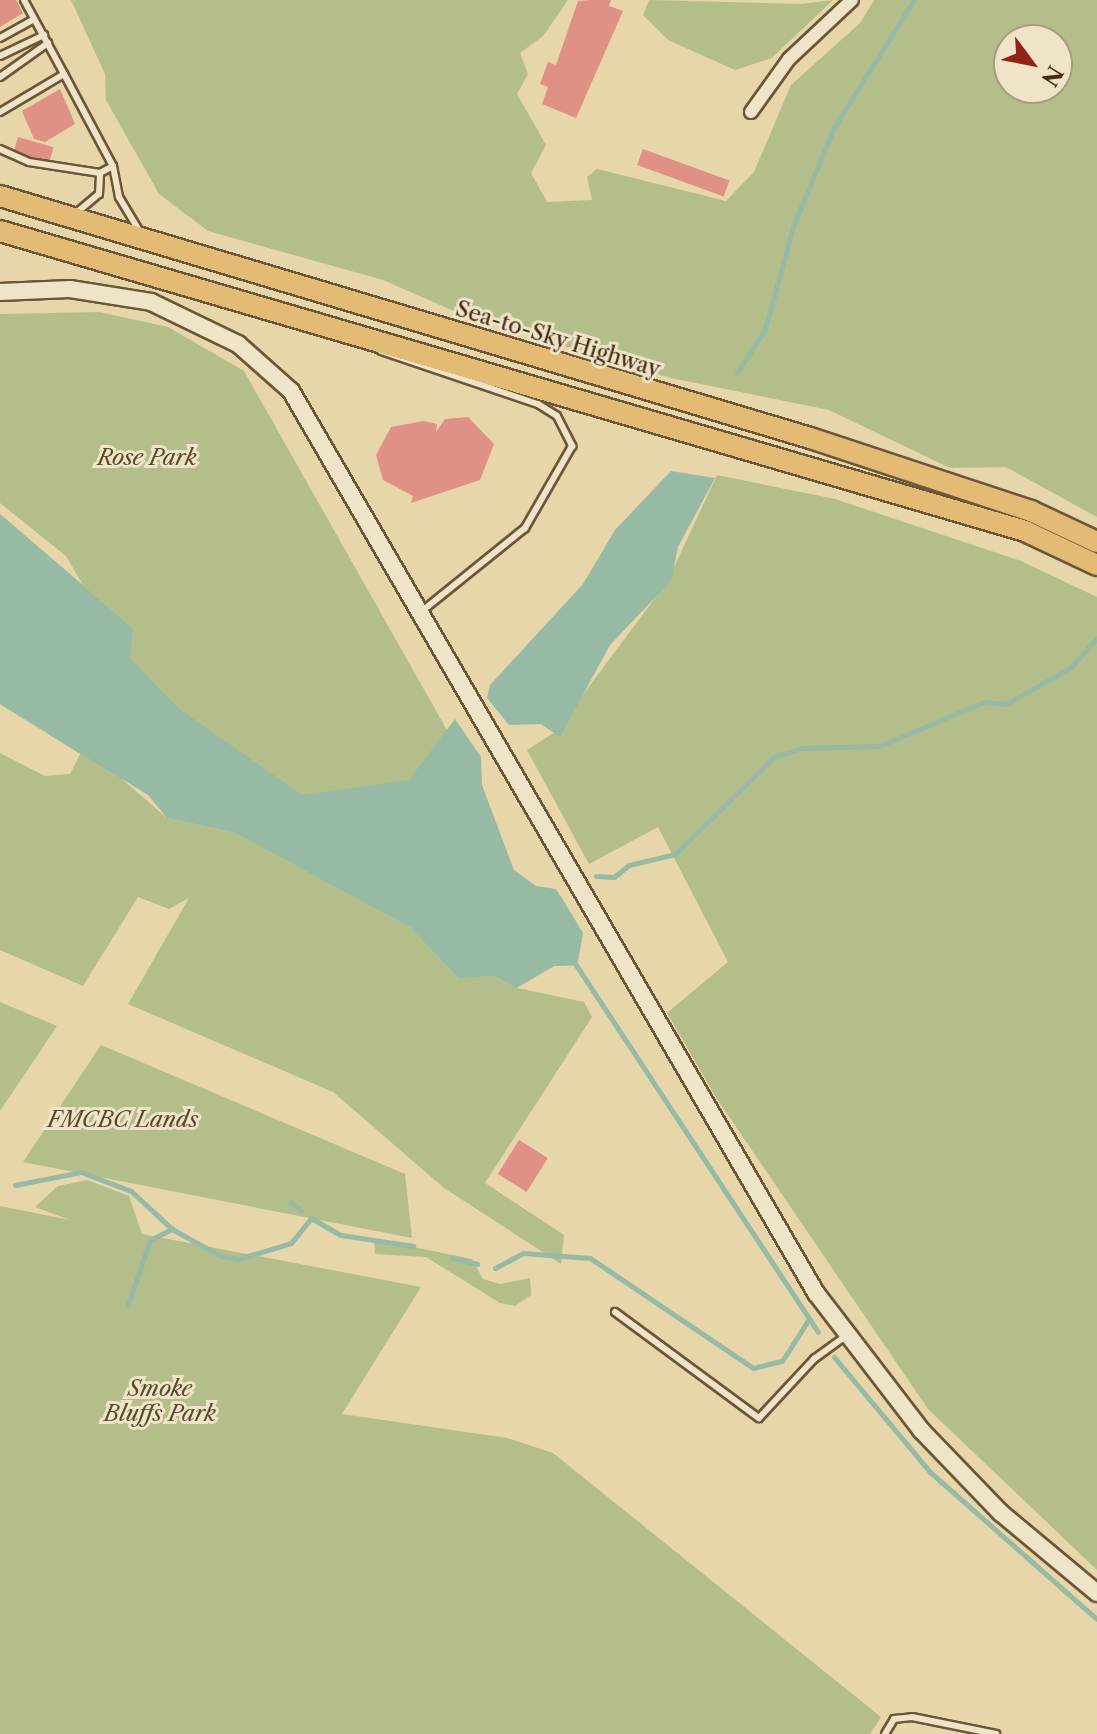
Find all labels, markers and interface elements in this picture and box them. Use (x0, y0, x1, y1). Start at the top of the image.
north arrow (993, 24, 1073, 104)
text: N (1036, 61, 1069, 91)
street label: Sea-to-Sky Highway (452, 295, 664, 383)
park label: Rose Park (97, 445, 197, 471)
park label: FMCBC Lands (48, 1107, 198, 1133)
park label: Smoke Bluffs Park (104, 1375, 216, 1426)

